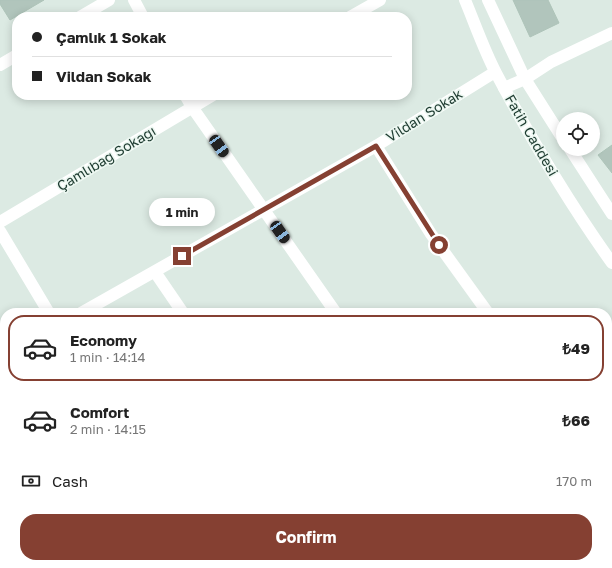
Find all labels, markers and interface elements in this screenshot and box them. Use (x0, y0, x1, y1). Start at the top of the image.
text: Çamlık 1 Sokak (56, 28, 167, 46)
text: Vildan Sokak (56, 67, 151, 85)
street label: Vildan Sokak (383, 85, 465, 145)
street label: Fatih Caddesi (502, 91, 562, 179)
map controls (556, 112, 600, 156)
button: locate (556, 112, 600, 156)
street label: Çamlıbağ Sokağı (54, 122, 158, 194)
car (207, 133, 231, 159)
callout: 1 min (149, 198, 215, 226)
text: 1 min (166, 204, 198, 220)
car (268, 219, 292, 245)
route start (430, 236, 448, 254)
route end (173, 247, 191, 265)
icon: car (22, 330, 58, 366)
text: Economy (70, 331, 137, 349)
text: ₺49 (563, 339, 590, 357)
text: 1 min · 14:14 (70, 349, 145, 365)
icon: car (22, 402, 58, 438)
text: Comfort (70, 403, 129, 421)
text: ₺66 (562, 411, 590, 429)
text: 2 min · 14:15 (70, 421, 146, 437)
icon: cash (20, 470, 42, 492)
text: Cash (52, 472, 88, 490)
text: 170 m (556, 473, 592, 489)
button: Confirm (20, 514, 592, 560)

